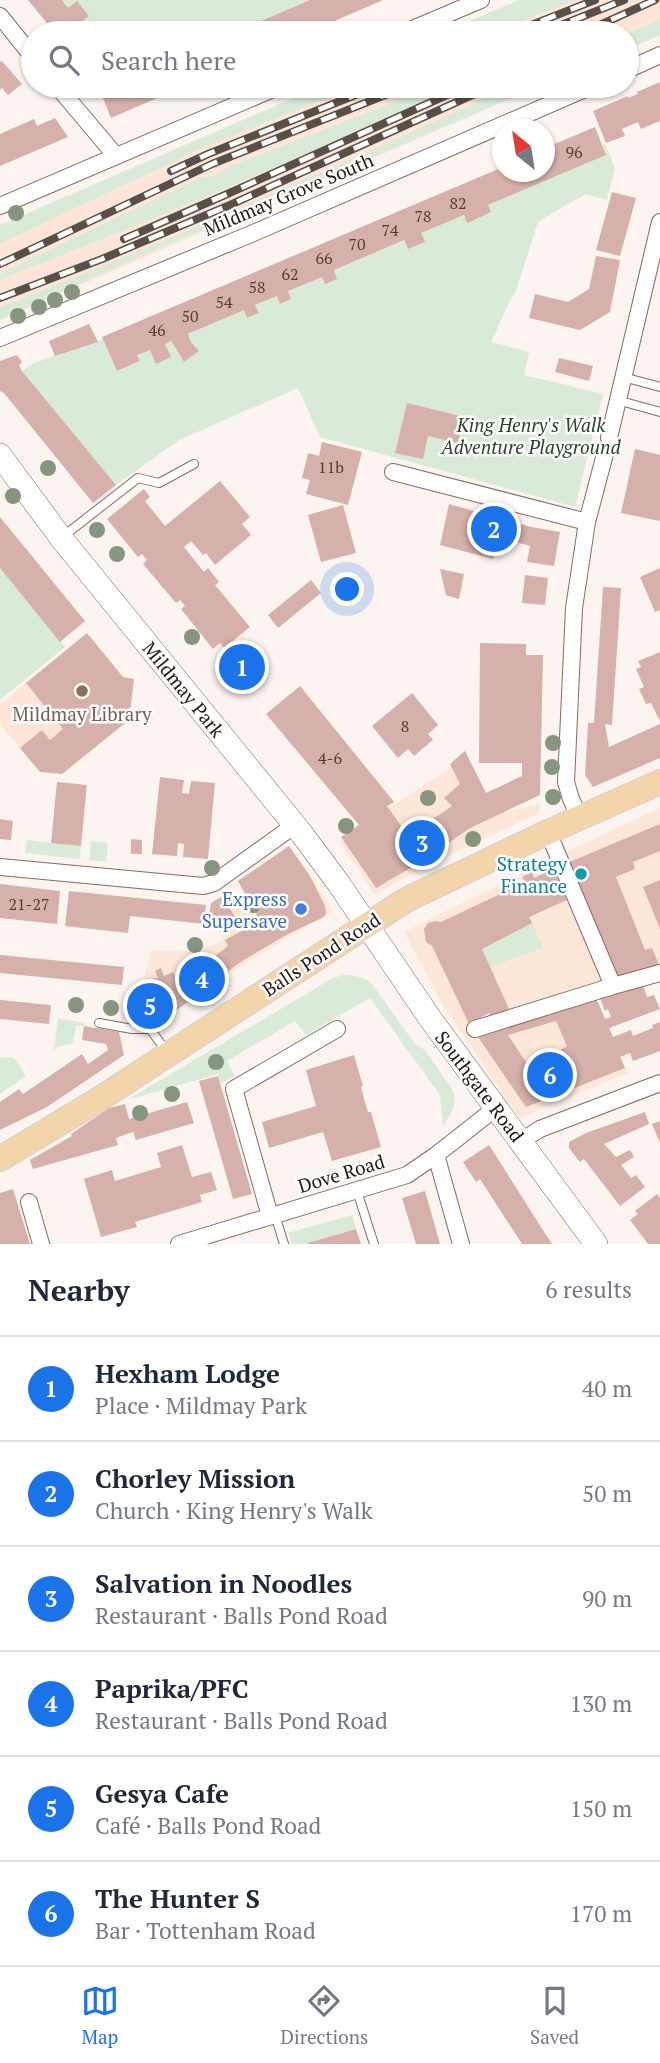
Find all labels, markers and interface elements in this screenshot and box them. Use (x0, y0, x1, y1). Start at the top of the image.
search box (21, 21, 639, 98)
icon: search (45, 41, 83, 79)
text: Search here (101, 43, 236, 77)
north arrow (492, 119, 555, 182)
house number: 96 (565, 141, 583, 163)
street label: Mildmay Grove South (199, 147, 377, 241)
house number: 82 (449, 192, 467, 214)
house number: 78 (414, 205, 432, 227)
house number: 74 (381, 219, 399, 241)
house number: 70 (348, 233, 366, 255)
house number: 66 (315, 247, 333, 269)
house number: 62 (281, 263, 299, 285)
house number: 58 (248, 276, 266, 298)
house number: 54 (215, 291, 233, 313)
house number: 50 (181, 305, 199, 327)
house number: 46 (148, 319, 166, 341)
park label: King Henry's Walk Adventure Playground (440, 412, 622, 459)
house number: 11b (318, 456, 344, 478)
pin: 2 (471, 503, 517, 555)
your location (330, 572, 364, 606)
street label: Mildmay Park (138, 636, 231, 742)
pin: 1 (219, 641, 265, 693)
marker: Mildmay Library (74, 683, 90, 699)
place label: Mildmay Library (12, 701, 152, 726)
house number: 8 (401, 715, 409, 737)
house number: 4-6 (318, 747, 342, 769)
pin: 3 (399, 817, 445, 869)
place label: Strategy Finance (497, 851, 567, 898)
marker: Strategy Finance (573, 866, 589, 882)
place label: Express Supersave (202, 886, 287, 933)
house number: 21-27 (9, 893, 49, 915)
marker: Express Supersave (293, 901, 309, 917)
street label: Balls Pond Road (257, 906, 385, 1001)
pin: 4 (179, 953, 225, 1005)
pin: 5 (127, 980, 173, 1032)
street label: Southgate Road (430, 1025, 530, 1147)
pin: 6 (527, 1049, 573, 1101)
street label: Dove Road (295, 1148, 388, 1198)
text: Nearby (28, 1270, 130, 1310)
text: 6 results (545, 1274, 632, 1305)
text: Hexham Lodge (95, 1356, 280, 1390)
text: 1 (45, 1373, 58, 1404)
text: 40 m (582, 1373, 632, 1404)
text: Place · Mildmay Park (95, 1390, 307, 1421)
text: Chorley Mission (95, 1461, 295, 1495)
text: 2 (45, 1478, 58, 1509)
text: 50 m (582, 1478, 632, 1509)
text: Church · King Henry's Walk (95, 1495, 373, 1526)
text: Salvation in Noodles (95, 1566, 352, 1600)
text: 3 (45, 1583, 58, 1614)
text: 90 m (582, 1583, 632, 1614)
text: Restaurant · Balls Pond Road (95, 1600, 388, 1631)
text: Paprika/PFC (95, 1671, 249, 1705)
text: 4 (45, 1688, 58, 1719)
text: 130 m (570, 1688, 632, 1719)
text: Restaurant · Balls Pond Road (95, 1705, 388, 1736)
text: Gesya Cafe (95, 1776, 229, 1810)
text: 5 (45, 1793, 58, 1824)
text: 150 m (570, 1793, 632, 1824)
text: Café · Balls Pond Road (95, 1810, 321, 1841)
text: The Hunter S (95, 1881, 260, 1915)
text: 6 (45, 1898, 58, 1929)
text: 170 m (570, 1898, 632, 1929)
text: Bar · Tottenham Road (95, 1915, 316, 1946)
tab: Map (81, 1982, 119, 2049)
tab: Directions (281, 1982, 368, 2049)
tab: Saved (530, 1982, 579, 2049)

